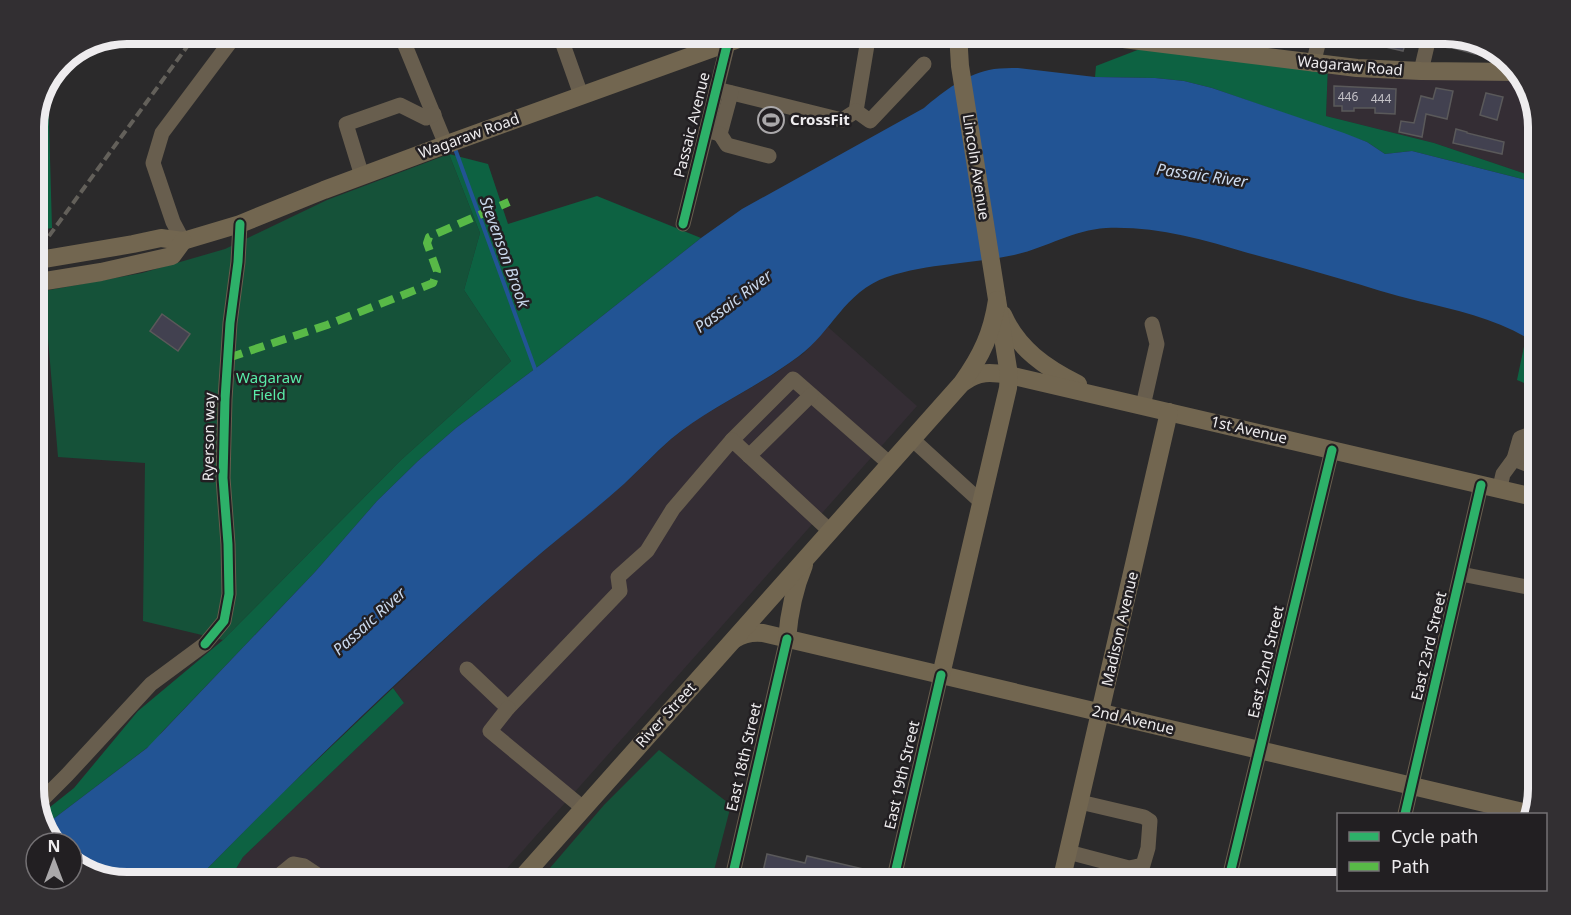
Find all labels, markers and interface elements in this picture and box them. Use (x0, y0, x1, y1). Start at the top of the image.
street label: Wagaraw Road (1297, 50, 1404, 80)
street label: Passaic Avenue (668, 70, 714, 180)
house number: 446 (1338, 88, 1358, 105)
house number: 444 (1371, 90, 1391, 107)
sports icon: CrossFit (756, 105, 786, 135)
street label: Wagaraw Road (416, 108, 522, 163)
place label: CrossFit (790, 109, 850, 129)
street label: Lincoln Avenue (959, 112, 995, 221)
water label: Passaic River (1155, 158, 1250, 192)
water label: Stevenson Brook (475, 193, 536, 312)
water label: Passaic River (690, 264, 777, 337)
park label: Wagaraw Field (236, 367, 302, 404)
street label: Ryerson way (197, 392, 219, 482)
street label: 1st Avenue (1209, 411, 1289, 448)
street label: Madison Avenue (1096, 569, 1142, 688)
water label: Passaic River (328, 582, 411, 660)
street label: East 23rd Street (1406, 589, 1450, 702)
street label: East 22nd Street (1242, 603, 1288, 720)
street label: River Street (631, 677, 700, 751)
street label: East 18th Street (721, 700, 765, 813)
street label: 2nd Avenue (1090, 700, 1176, 738)
street label: East 19th Street (879, 718, 923, 831)
legend (1337, 813, 1547, 891)
text: Cycle path (1391, 824, 1478, 848)
north arrow (24, 831, 84, 891)
text: N (47, 835, 61, 857)
text: Path (1391, 854, 1430, 878)

